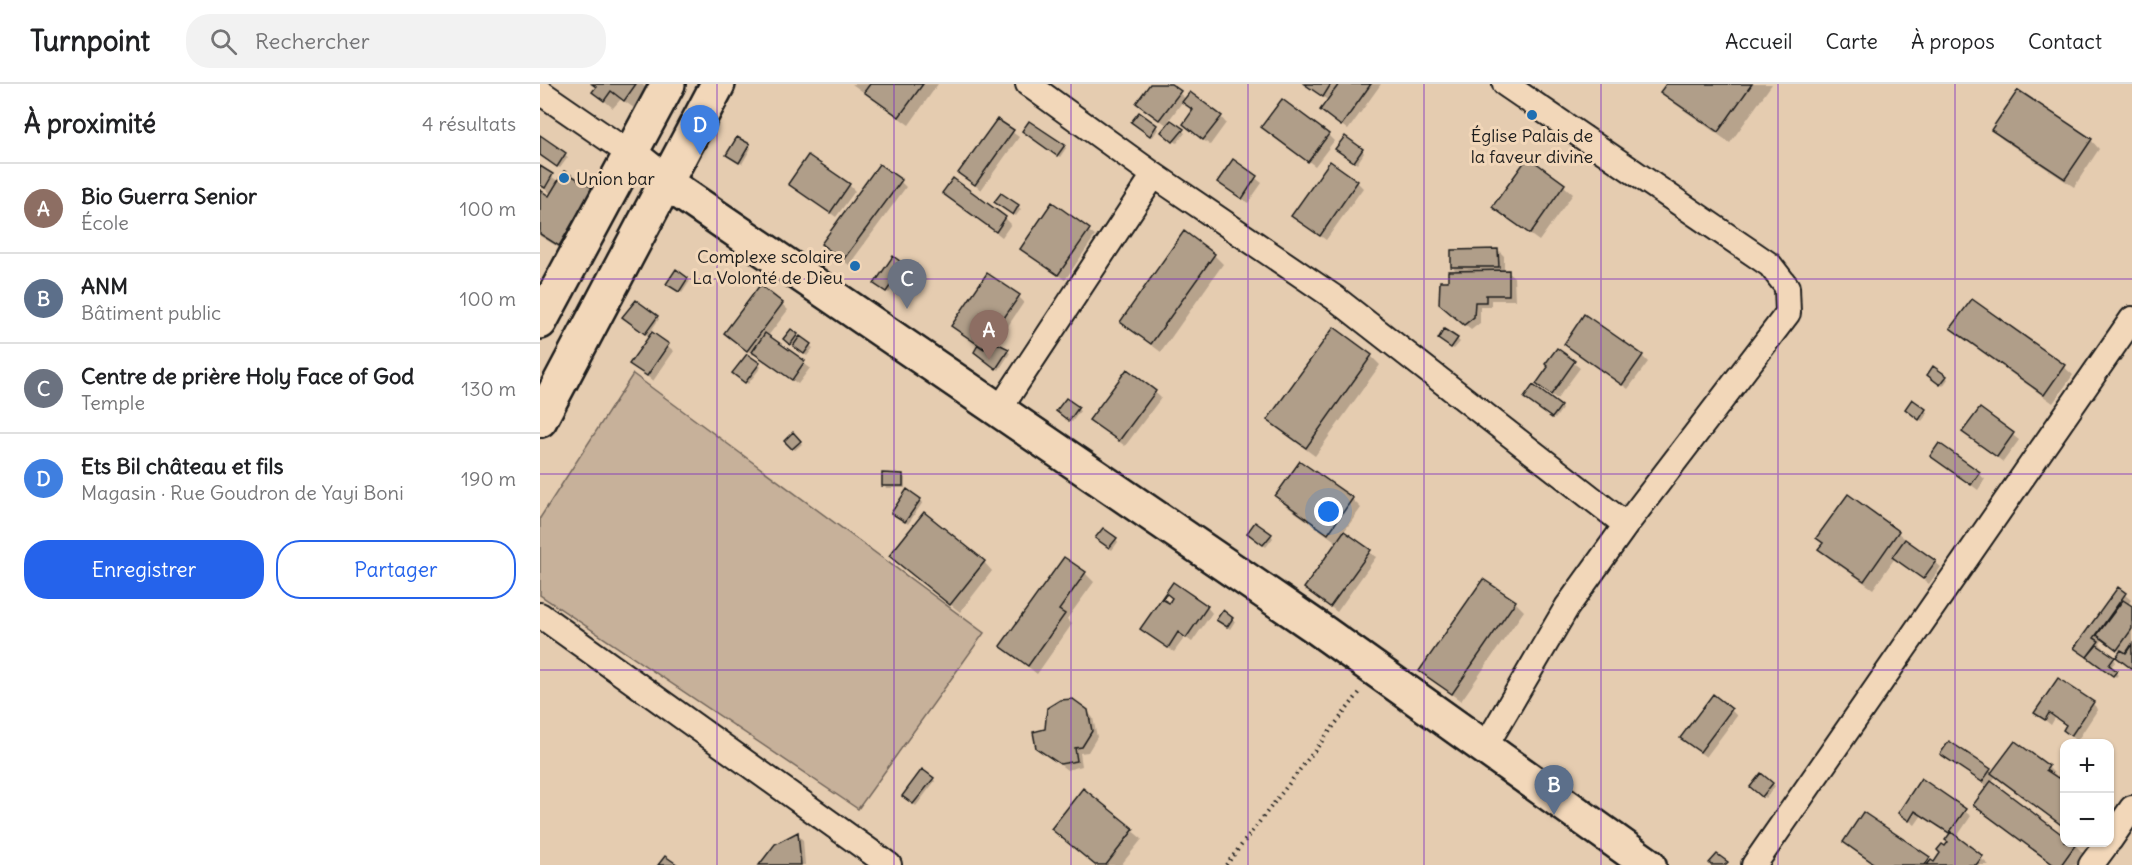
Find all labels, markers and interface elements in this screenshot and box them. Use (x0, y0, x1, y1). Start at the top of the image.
search box (186, 14, 606, 68)
text: Turnpoint (30, 23, 150, 59)
icon: search (207, 25, 240, 58)
text: Rechercher (255, 27, 370, 55)
text: Accueil (1725, 28, 1793, 55)
text: Carte (1826, 28, 1878, 55)
text: À propos (1911, 28, 1995, 55)
text: Contact (2028, 28, 2102, 55)
pin: D (680, 106, 720, 155)
text: À proximité (24, 107, 156, 140)
marker: Église Palais de la faveur divine (1525, 108, 1539, 122)
text: 4 résultats (422, 111, 516, 136)
place label: Église Palais de la faveur divine (1471, 124, 1593, 168)
place label: Union bar (576, 167, 656, 190)
marker: Union bar (557, 171, 571, 185)
text: Bio Guerra Senior (81, 182, 257, 210)
text: A (37, 196, 50, 221)
text: 100 m (459, 196, 516, 221)
text: École (81, 210, 129, 235)
place label: Complexe scolaire La Volonté de Dieu (692, 245, 843, 289)
marker: Complexe scolaire La Volonté de Dieu (848, 259, 862, 273)
pin: C (888, 260, 926, 309)
text: ANM (81, 272, 128, 300)
text: B (37, 286, 50, 311)
text: 100 m (459, 286, 516, 311)
text: Bâtiment public (81, 300, 221, 325)
pin: A (970, 310, 1008, 360)
text: Centre de prière Holy Face of God (81, 362, 414, 390)
text: C (37, 376, 50, 401)
text: 130 m (461, 376, 516, 401)
text: Temple (81, 390, 145, 415)
text: Ets Bil château et fils (81, 452, 283, 480)
text: D (36, 466, 51, 491)
text: 190 m (461, 466, 516, 491)
text: Magasin · Rue Goudron de Yayi Boni (81, 480, 404, 505)
your location (1314, 497, 1343, 526)
button: Enregistrer (24, 540, 264, 599)
button: Partager (276, 540, 516, 599)
map controls (2060, 739, 2114, 847)
button: + (2060, 739, 2114, 793)
pin: B (1534, 766, 1574, 815)
button: − (2060, 793, 2114, 847)

